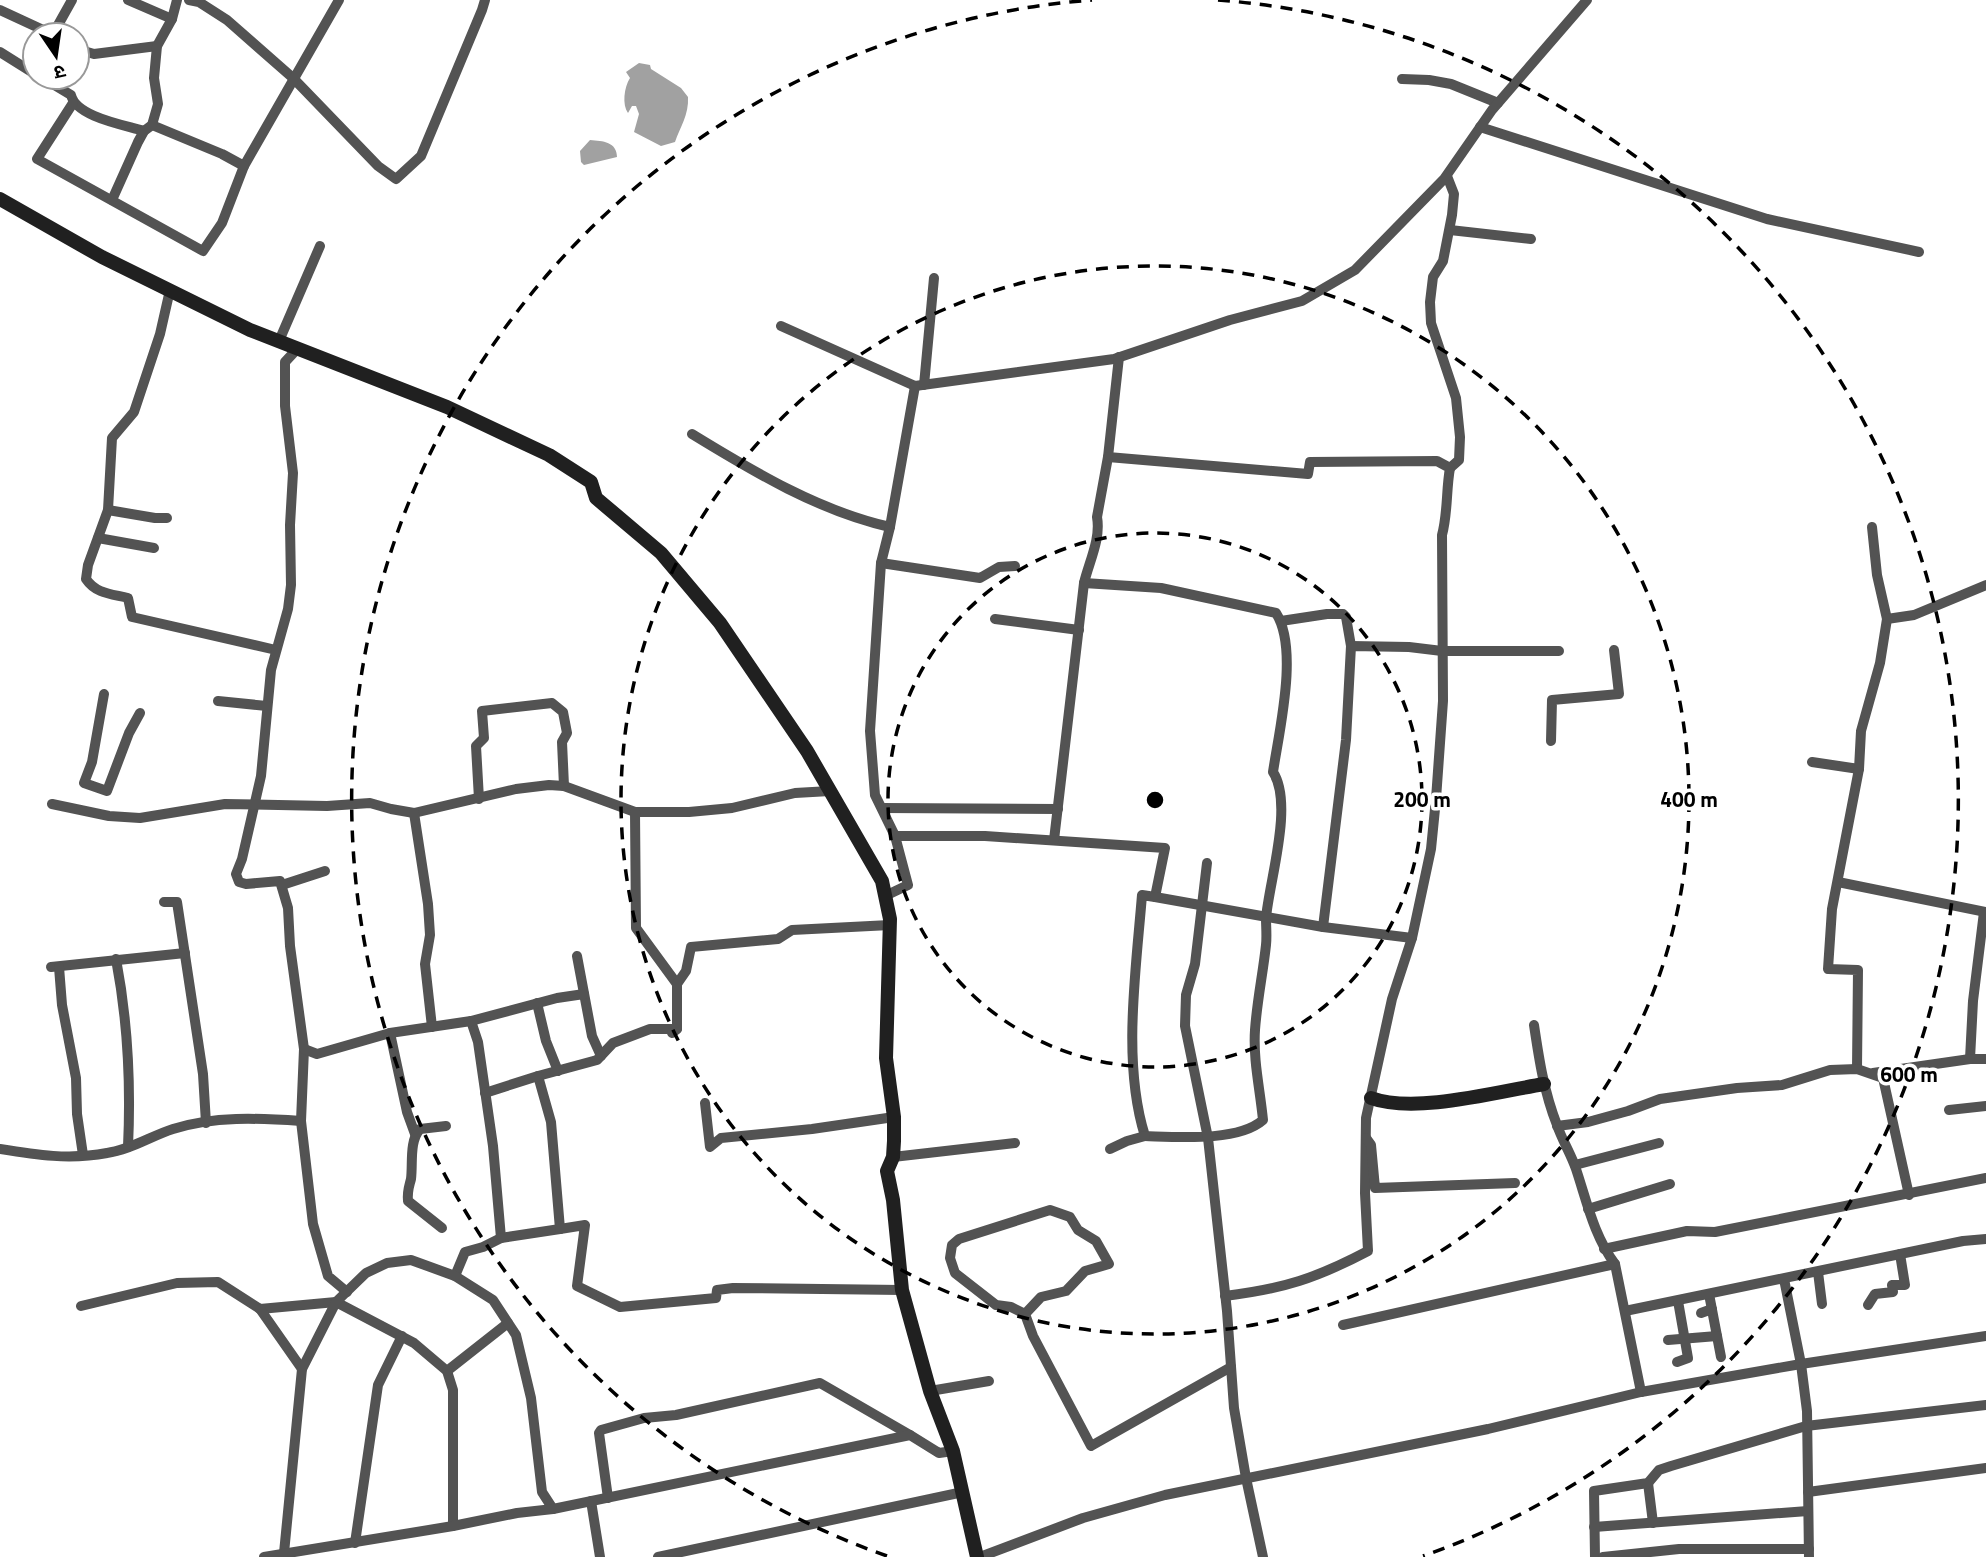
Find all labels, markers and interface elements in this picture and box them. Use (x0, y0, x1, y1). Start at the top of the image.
north arrow (21, 21, 91, 91)
text: उ (50, 58, 69, 89)
text: 200 m (1393, 783, 1451, 815)
text: 400 m (1660, 783, 1718, 815)
centre of rings (1143, 788, 1167, 812)
text: 600 m (1880, 1058, 1938, 1090)

